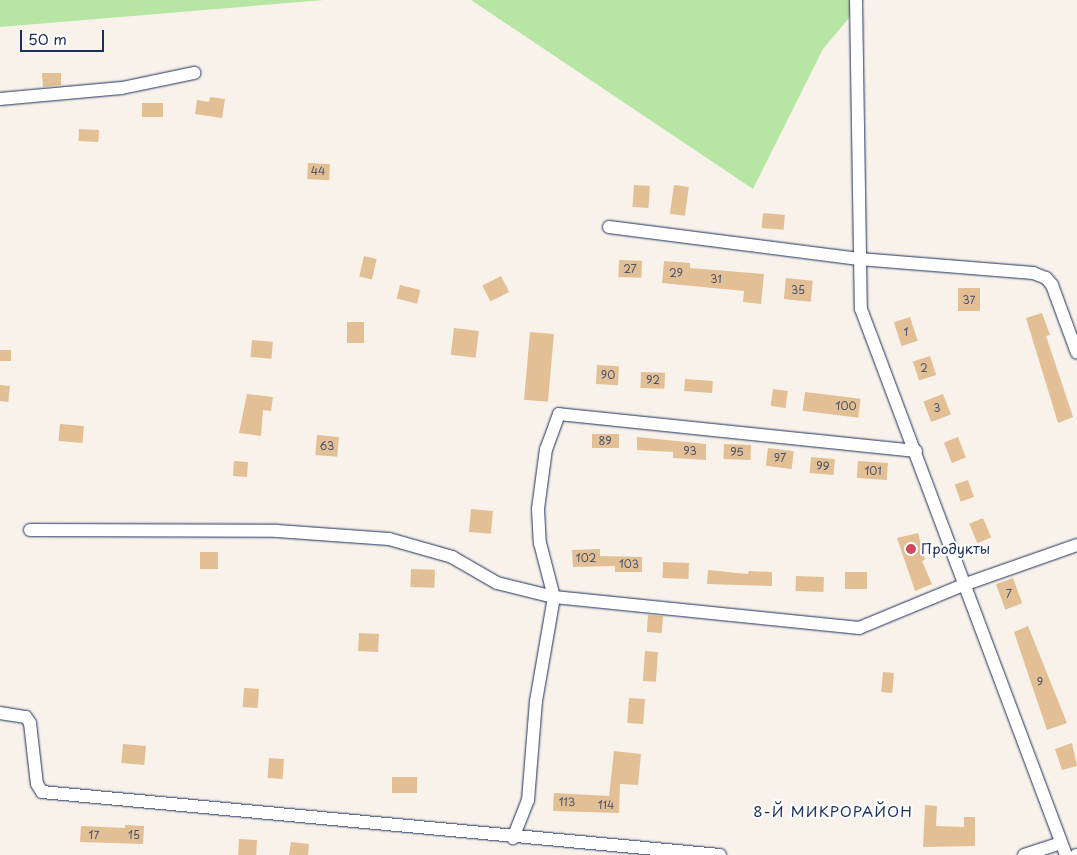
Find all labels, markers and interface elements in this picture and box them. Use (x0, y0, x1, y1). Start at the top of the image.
scale bar (22, 20, 106, 52)
text: 50 m (28, 27, 67, 50)
house number: 44 (311, 164, 325, 178)
house number: 27 (623, 262, 637, 276)
house number: 29 (669, 266, 683, 280)
house number: 31 (710, 272, 722, 286)
house number: 35 (791, 283, 805, 297)
house number: 37 (963, 293, 975, 307)
house number: 1 (904, 325, 908, 339)
house number: 2 (920, 361, 928, 375)
house number: 90 (601, 368, 615, 382)
house number: 92 (646, 373, 660, 387)
house number: 100 (835, 399, 857, 413)
house number: 3 (933, 401, 941, 415)
house number: 89 (598, 434, 612, 448)
house number: 63 (320, 439, 334, 453)
house number: 93 (683, 444, 697, 458)
house number: 95 (730, 445, 744, 459)
house number: 97 (774, 451, 786, 465)
house number: 99 (816, 459, 830, 473)
house number: 101 (864, 464, 882, 478)
place label: Продукты (921, 541, 990, 557)
marker: Продукты (905, 543, 917, 555)
house number: 102 (576, 551, 596, 565)
house number: 103 (619, 557, 639, 571)
house number: 7 (1006, 587, 1012, 601)
house number: 9 (1037, 675, 1043, 689)
house number: 113 (559, 795, 575, 809)
house number: 114 (598, 798, 614, 812)
district label: 8-Й МИКРОРАЙОН (751, 802, 915, 820)
house number: 17 (89, 828, 99, 842)
house number: 15 (128, 828, 140, 842)

